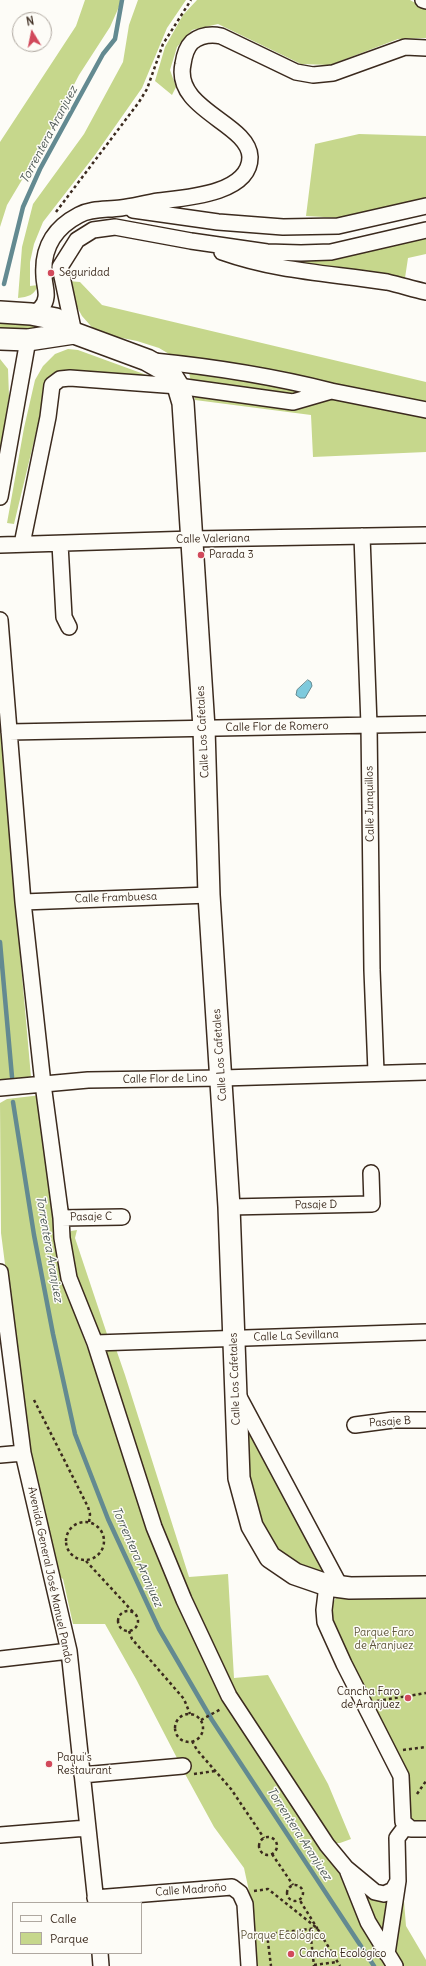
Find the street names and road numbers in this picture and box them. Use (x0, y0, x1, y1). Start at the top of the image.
street label: Calle Valeriana (176, 532, 250, 546)
street label: Calle Los Cafetales (194, 685, 212, 779)
street label: Calle Flor de Romero (225, 720, 329, 734)
street label: Calle Junquillos (363, 766, 377, 842)
street label: Calle Frambuesa (74, 890, 158, 906)
street label: Calle Los Cafetales (210, 1008, 230, 1102)
street label: Calle Flor de Lino (122, 1072, 208, 1086)
street label: Pasaje D (295, 1198, 337, 1212)
street label: Pasaje C (70, 1210, 112, 1224)
street label: Calle La Sevillana (253, 1328, 339, 1344)
street label: Calle Los Cafetales (227, 1332, 243, 1426)
street label: Pasaje B (369, 1414, 411, 1430)
street label: Avenida General José Manuel Pando (25, 1486, 75, 1664)
street label: Calle Madroño (155, 1881, 227, 1899)

